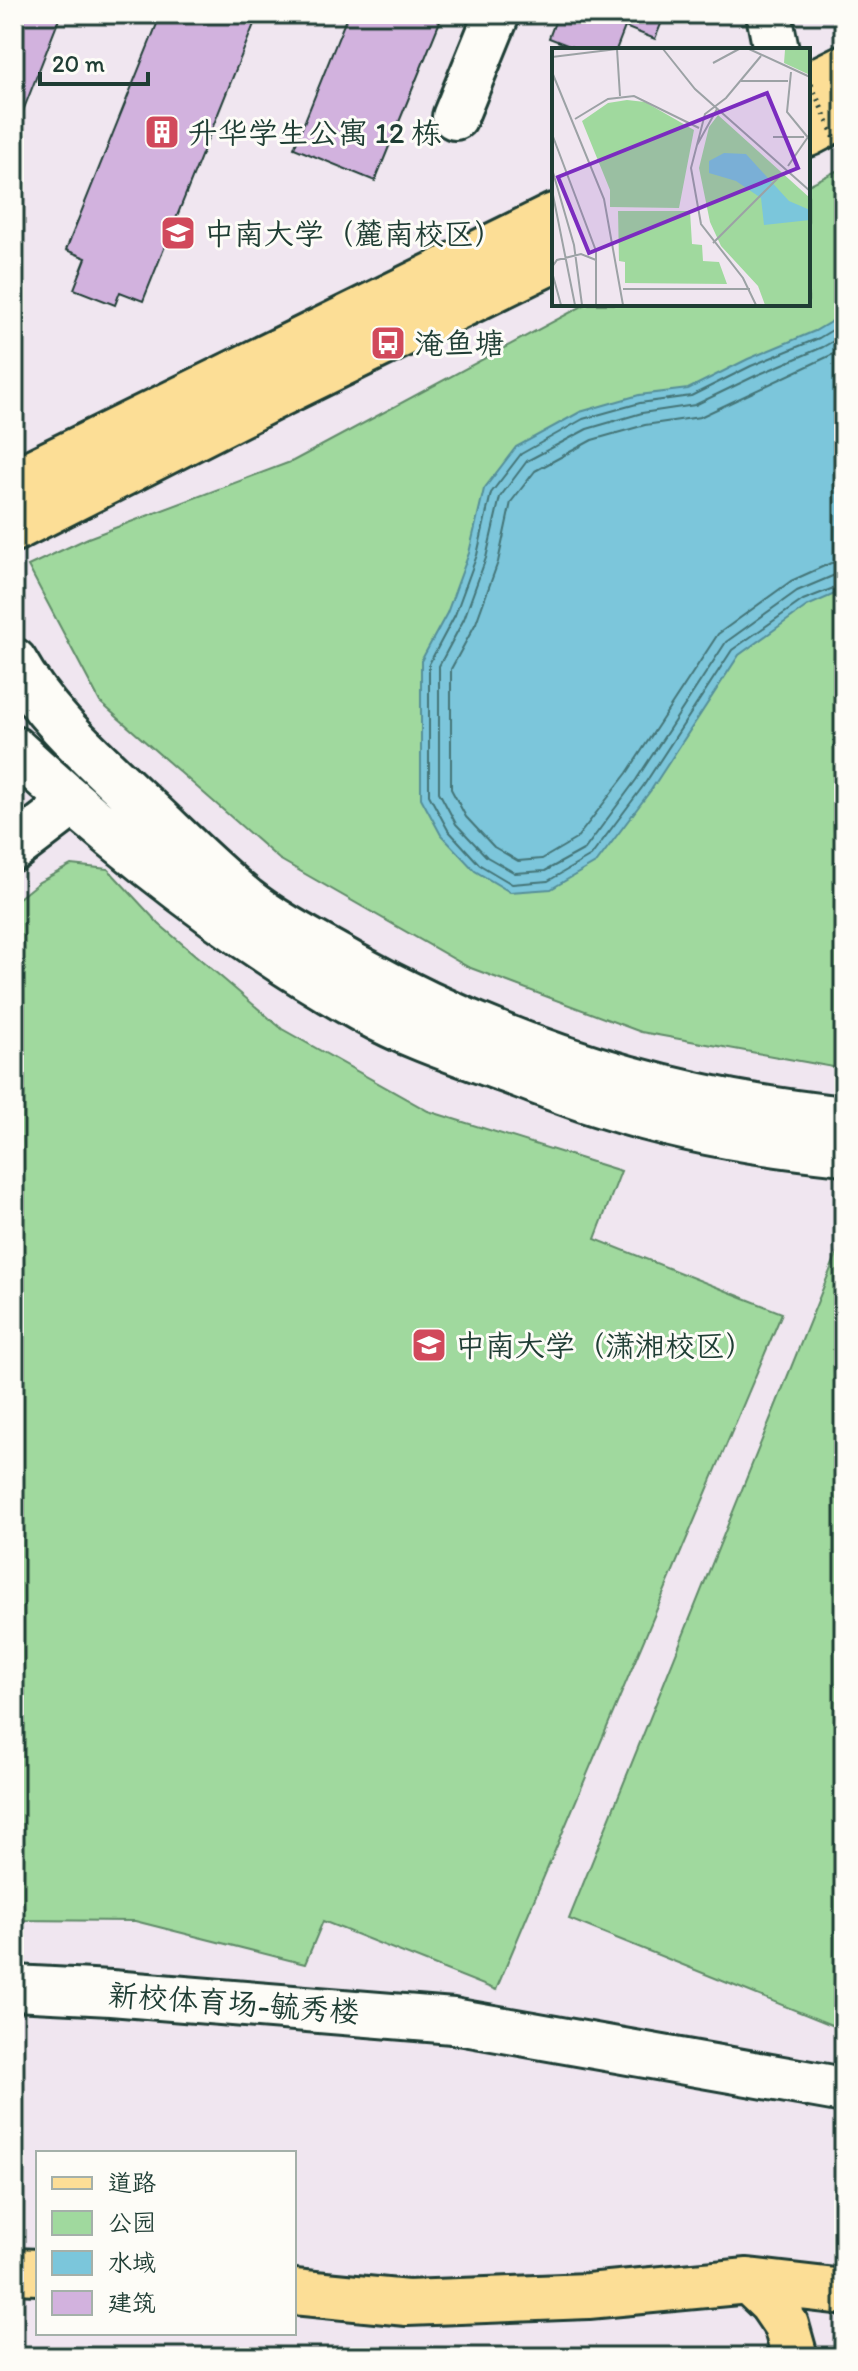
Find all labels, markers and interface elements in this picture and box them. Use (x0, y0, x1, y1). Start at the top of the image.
scale bar (40, 36, 148, 86)
inset map (552, 48, 810, 306)
text: 20 m (52, 49, 105, 78)
building icon: 升华学生公寓 12 栋 (143, 113, 181, 151)
place label: 升华学生公寓 12 栋 (188, 114, 441, 151)
school or university icon: 中南大学（麓南校区） (159, 214, 197, 252)
place label: 中南大学（麓南校区） (204, 215, 504, 252)
bus stop icon: 淹鱼塘 (369, 324, 407, 362)
place label: 淹鱼塘 (414, 325, 504, 362)
school or university icon: 中南大学（潇湘校区） (410, 1326, 448, 1364)
place label: 中南大学（潇湘校区） (455, 1327, 755, 1364)
street label: 新校体育场-毓秀楼 (107, 1976, 361, 2030)
legend (36, 2151, 296, 2335)
text: 道路 (108, 2168, 156, 2197)
text: 公园 (108, 2208, 156, 2237)
text: 水域 (108, 2248, 156, 2277)
text: 建筑 (108, 2288, 156, 2317)

